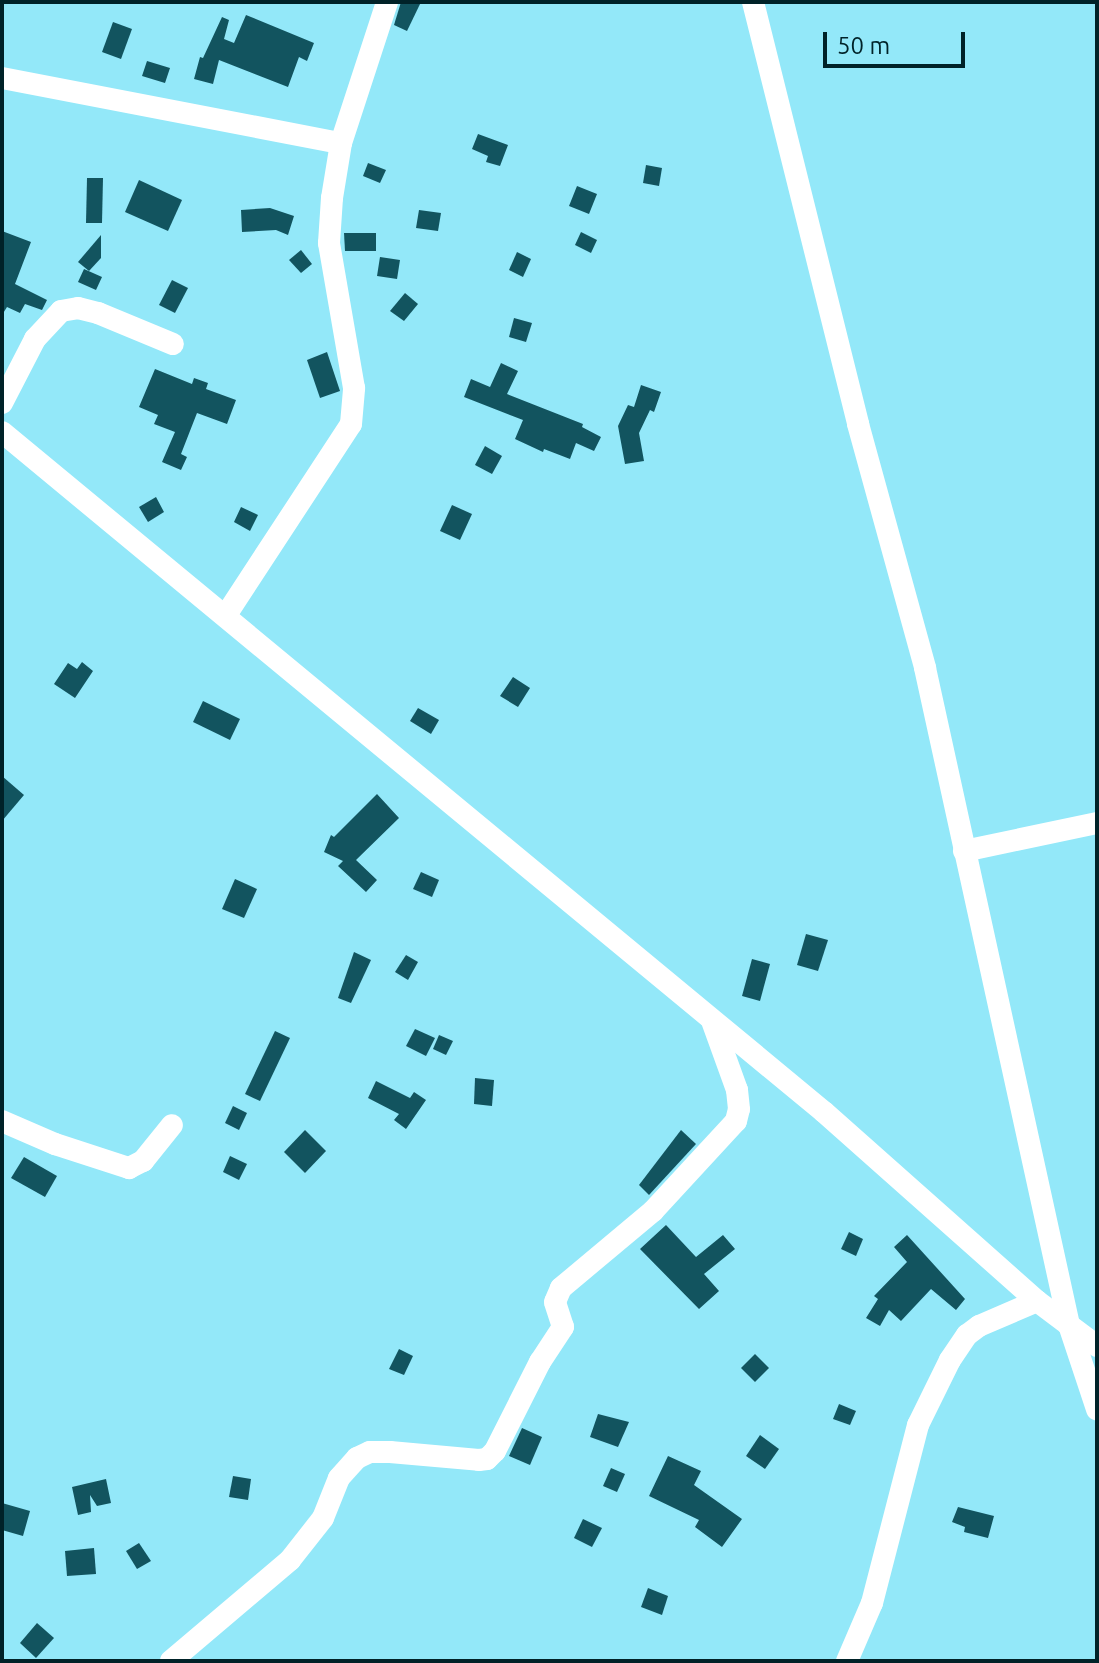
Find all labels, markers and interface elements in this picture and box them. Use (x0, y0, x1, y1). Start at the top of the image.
scale bar (827, 16, 969, 66)
text: 50 m (837, 32, 890, 59)

